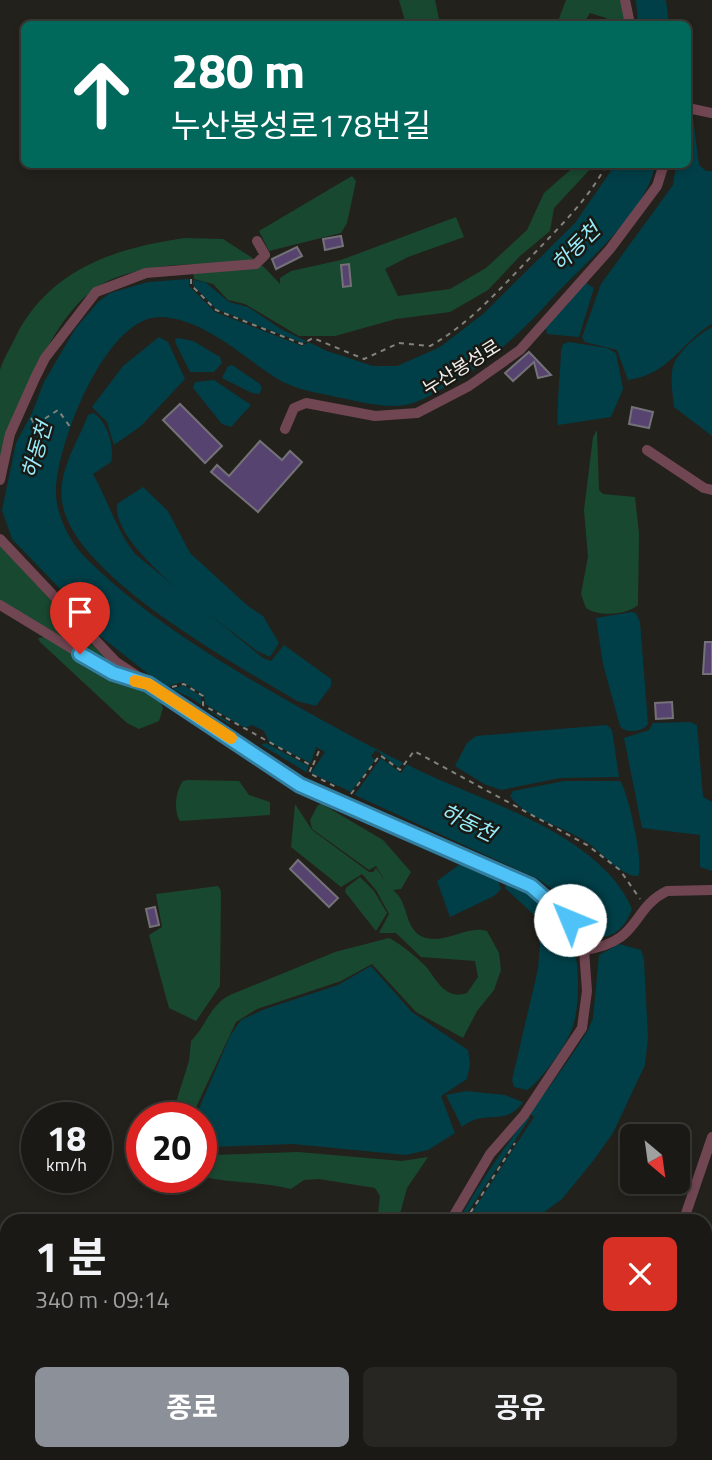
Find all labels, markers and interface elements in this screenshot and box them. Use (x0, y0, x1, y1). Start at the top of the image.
text: 280 m (171, 32, 305, 107)
icon: ahead (56, 49, 147, 140)
text: 누산봉성로178번길 (171, 101, 431, 149)
water label: 하동천 (543, 213, 609, 278)
street label: 누산봉성로 (416, 331, 505, 402)
water label: 하동천 (13, 415, 60, 482)
pin (50, 582, 110, 654)
icon: arrive (61, 593, 99, 631)
water label: 하동천 (435, 795, 504, 850)
position arrow (533, 883, 607, 957)
speed limit sign: 20 (126, 1102, 217, 1193)
text: 18 (47, 1111, 86, 1165)
north arrow (620, 1124, 690, 1194)
map controls (620, 1124, 690, 1194)
text: km/h (46, 1151, 87, 1178)
text: 1 분 (35, 1224, 106, 1288)
button: close (603, 1237, 677, 1311)
text: 340 m · 09:14 (35, 1282, 170, 1317)
button: 종료 (35, 1367, 349, 1447)
button: 공유 (363, 1367, 677, 1447)

